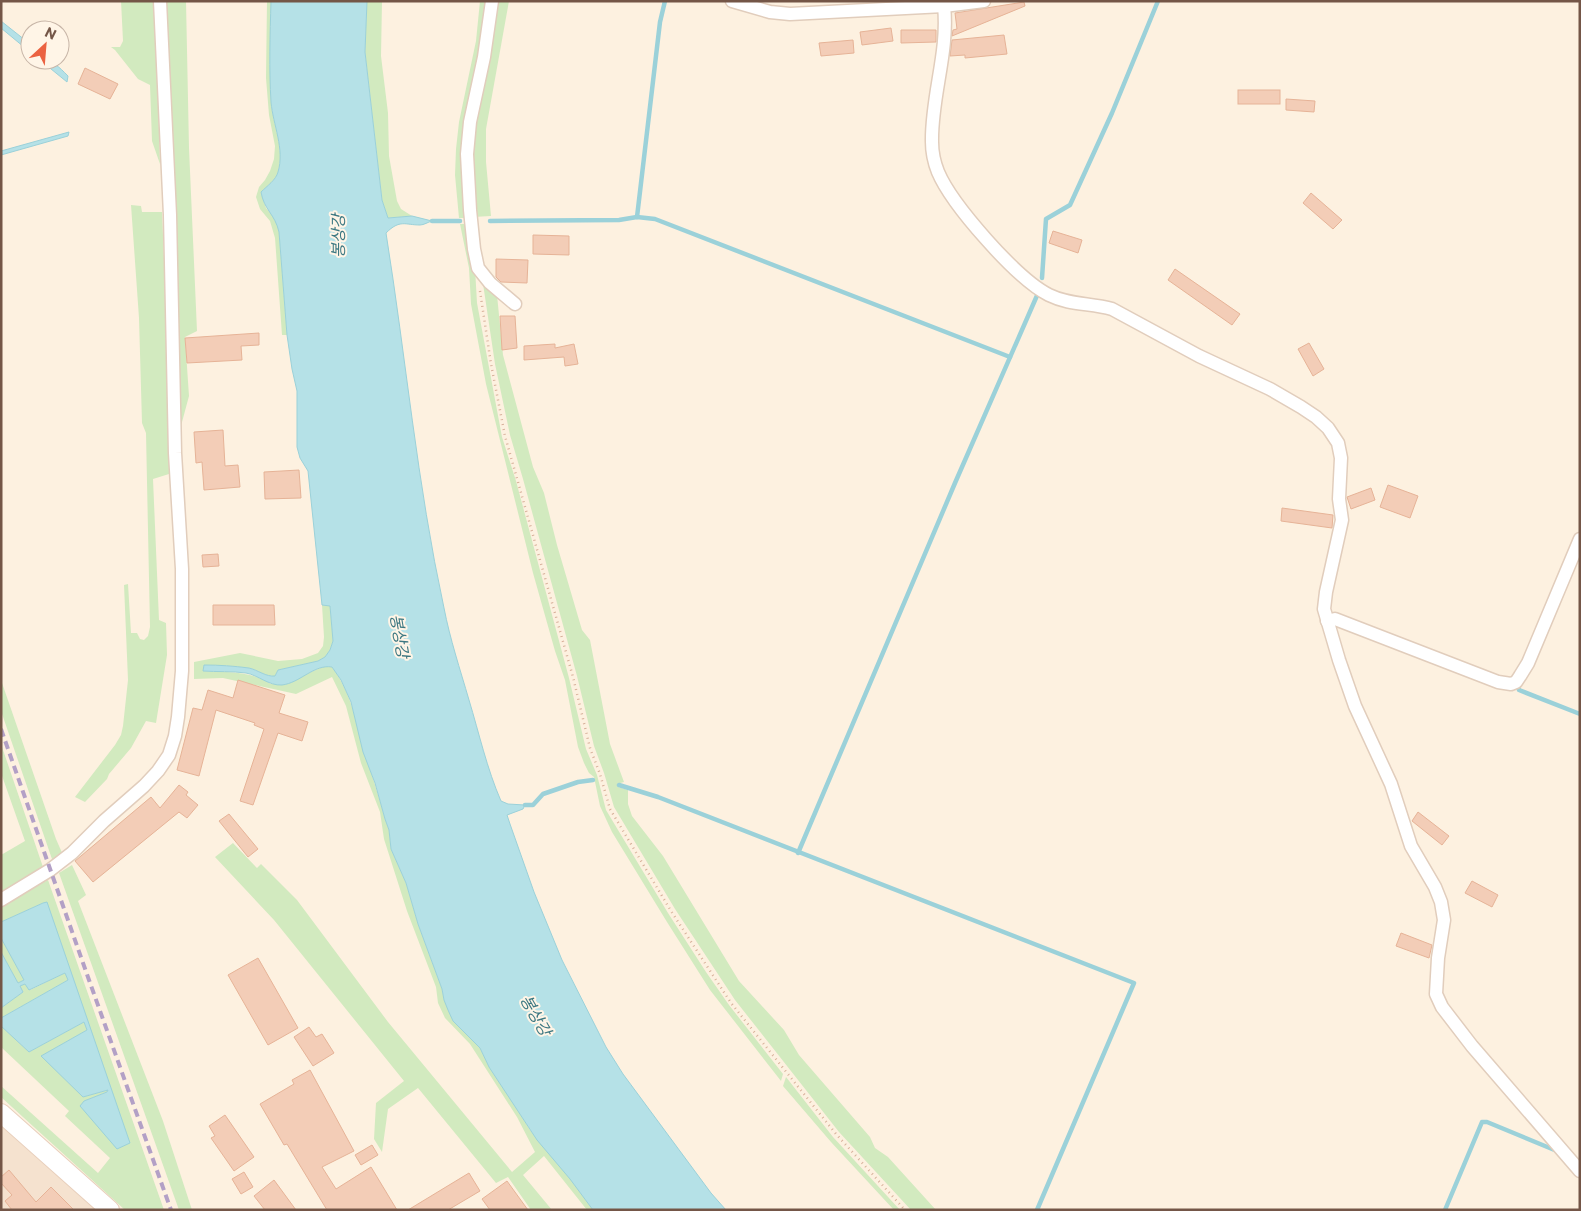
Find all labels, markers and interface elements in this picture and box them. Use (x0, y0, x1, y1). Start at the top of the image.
north arrow (20, 20, 70, 70)
text: N (42, 23, 59, 43)
water label: 봉상강 (328, 212, 347, 258)
water label: 봉상강 (387, 613, 414, 662)
water label: 봉상강 (517, 991, 557, 1041)

